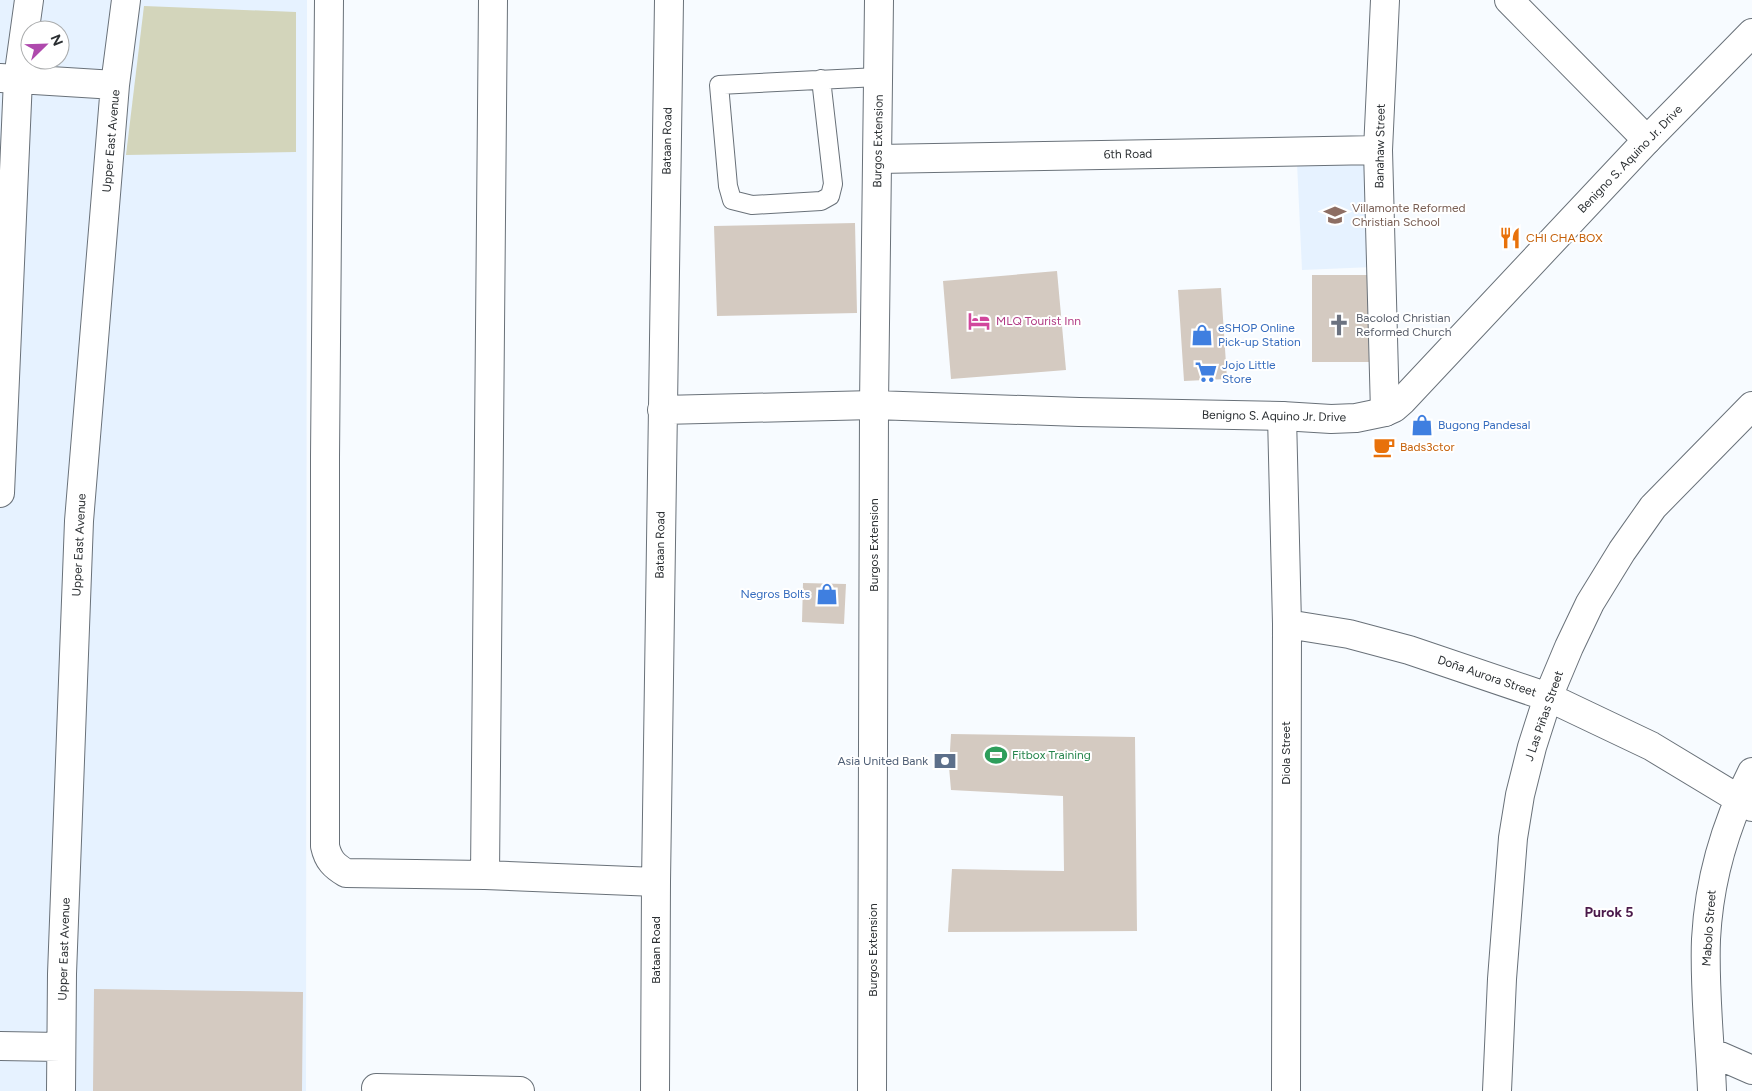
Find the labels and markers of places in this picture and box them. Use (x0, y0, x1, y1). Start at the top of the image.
place label: Villamonte Reformed Christian School (1352, 201, 1466, 229)
school or university icon: Villamonte Reformed Christian School (1322, 202, 1348, 228)
restaurant icon: CHI CHA BOX (1497, 225, 1523, 251)
place label: CHI CHA BOX (1526, 231, 1603, 245)
hotel icon: MLQ Tourist Inn (966, 308, 992, 334)
place label: Bacolod Christian Reformed Church (1356, 311, 1452, 339)
church icon: Bacolod Christian Reformed Church (1326, 312, 1352, 338)
place label: MLQ Tourist Inn (996, 314, 1081, 328)
place label: eSHOP Online Pick-up Station (1218, 321, 1301, 349)
shop icon: eSHOP Online Pick-up Station (1189, 322, 1215, 348)
place label: Jojo Little Store (1222, 358, 1276, 386)
supermarket icon: Jojo Little Store (1193, 359, 1219, 385)
shop icon: Bugong Pandesal (1409, 412, 1435, 438)
place label: Bugong Pandesal (1438, 418, 1530, 432)
cafe icon: Bads3ctor (1371, 434, 1397, 460)
place label: Bads3ctor (1400, 440, 1455, 454)
shop icon: Negros Bolts (814, 581, 840, 607)
place label: Negros Bolts (740, 587, 810, 601)
sports icon: Fitbox Training (983, 742, 1009, 768)
bank icon: Asia United Bank (932, 748, 958, 774)
place label: Fitbox Training (1012, 748, 1091, 762)
place label: Asia United Bank (837, 754, 928, 768)

